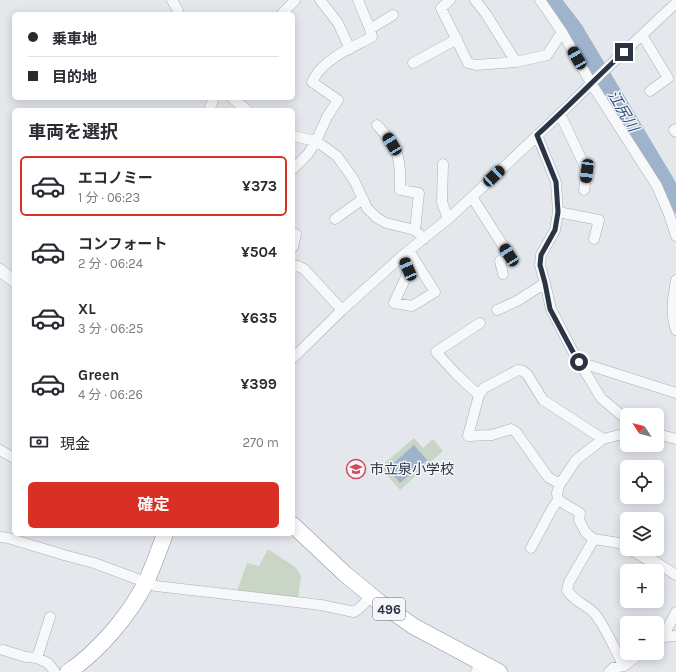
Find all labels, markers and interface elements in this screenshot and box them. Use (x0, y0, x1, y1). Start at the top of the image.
text: 乗車地 (52, 30, 97, 48)
route end (615, 43, 633, 61)
car (566, 45, 588, 71)
text: 目的地 (52, 68, 97, 86)
water label: 江尻川 (604, 87, 643, 137)
text: 車両を選択 (28, 121, 118, 143)
car (381, 131, 403, 157)
car (580, 158, 594, 184)
car (481, 163, 507, 189)
icon: car (30, 168, 66, 204)
text: エコノミー (78, 169, 153, 187)
text: ¥373 (242, 177, 277, 195)
text: 1 分 · 06:23 (78, 190, 140, 205)
icon: car (30, 234, 66, 270)
text: コンフォート (78, 235, 168, 253)
car (498, 242, 520, 268)
text: ¥504 (241, 243, 277, 261)
text: 2 分 · 06:24 (78, 256, 143, 271)
car (398, 256, 418, 282)
icon: car (30, 300, 66, 336)
text: XL (78, 300, 96, 318)
text: ¥635 (241, 309, 277, 327)
text: 3 分 · 06:25 (78, 321, 143, 336)
route start (570, 353, 588, 371)
icon: car (30, 366, 66, 402)
text: Green (78, 366, 119, 384)
text: ¥399 (241, 375, 277, 393)
text: 4 分 · 06:26 (78, 387, 143, 402)
north arrow (620, 408, 664, 452)
map controls (620, 408, 664, 660)
icon: cash (28, 431, 50, 453)
text: 現金 (60, 435, 90, 453)
text: 270 m (242, 435, 279, 450)
school or university icon: 市立泉小学校 (345, 458, 367, 480)
button: locate (620, 460, 664, 504)
place label: 市立泉小学校 (370, 461, 454, 478)
button: 確定 (28, 482, 279, 528)
button: layers (620, 512, 664, 556)
button: + (620, 564, 664, 608)
road number: 496 (373, 598, 405, 620)
button: − (620, 616, 664, 660)

